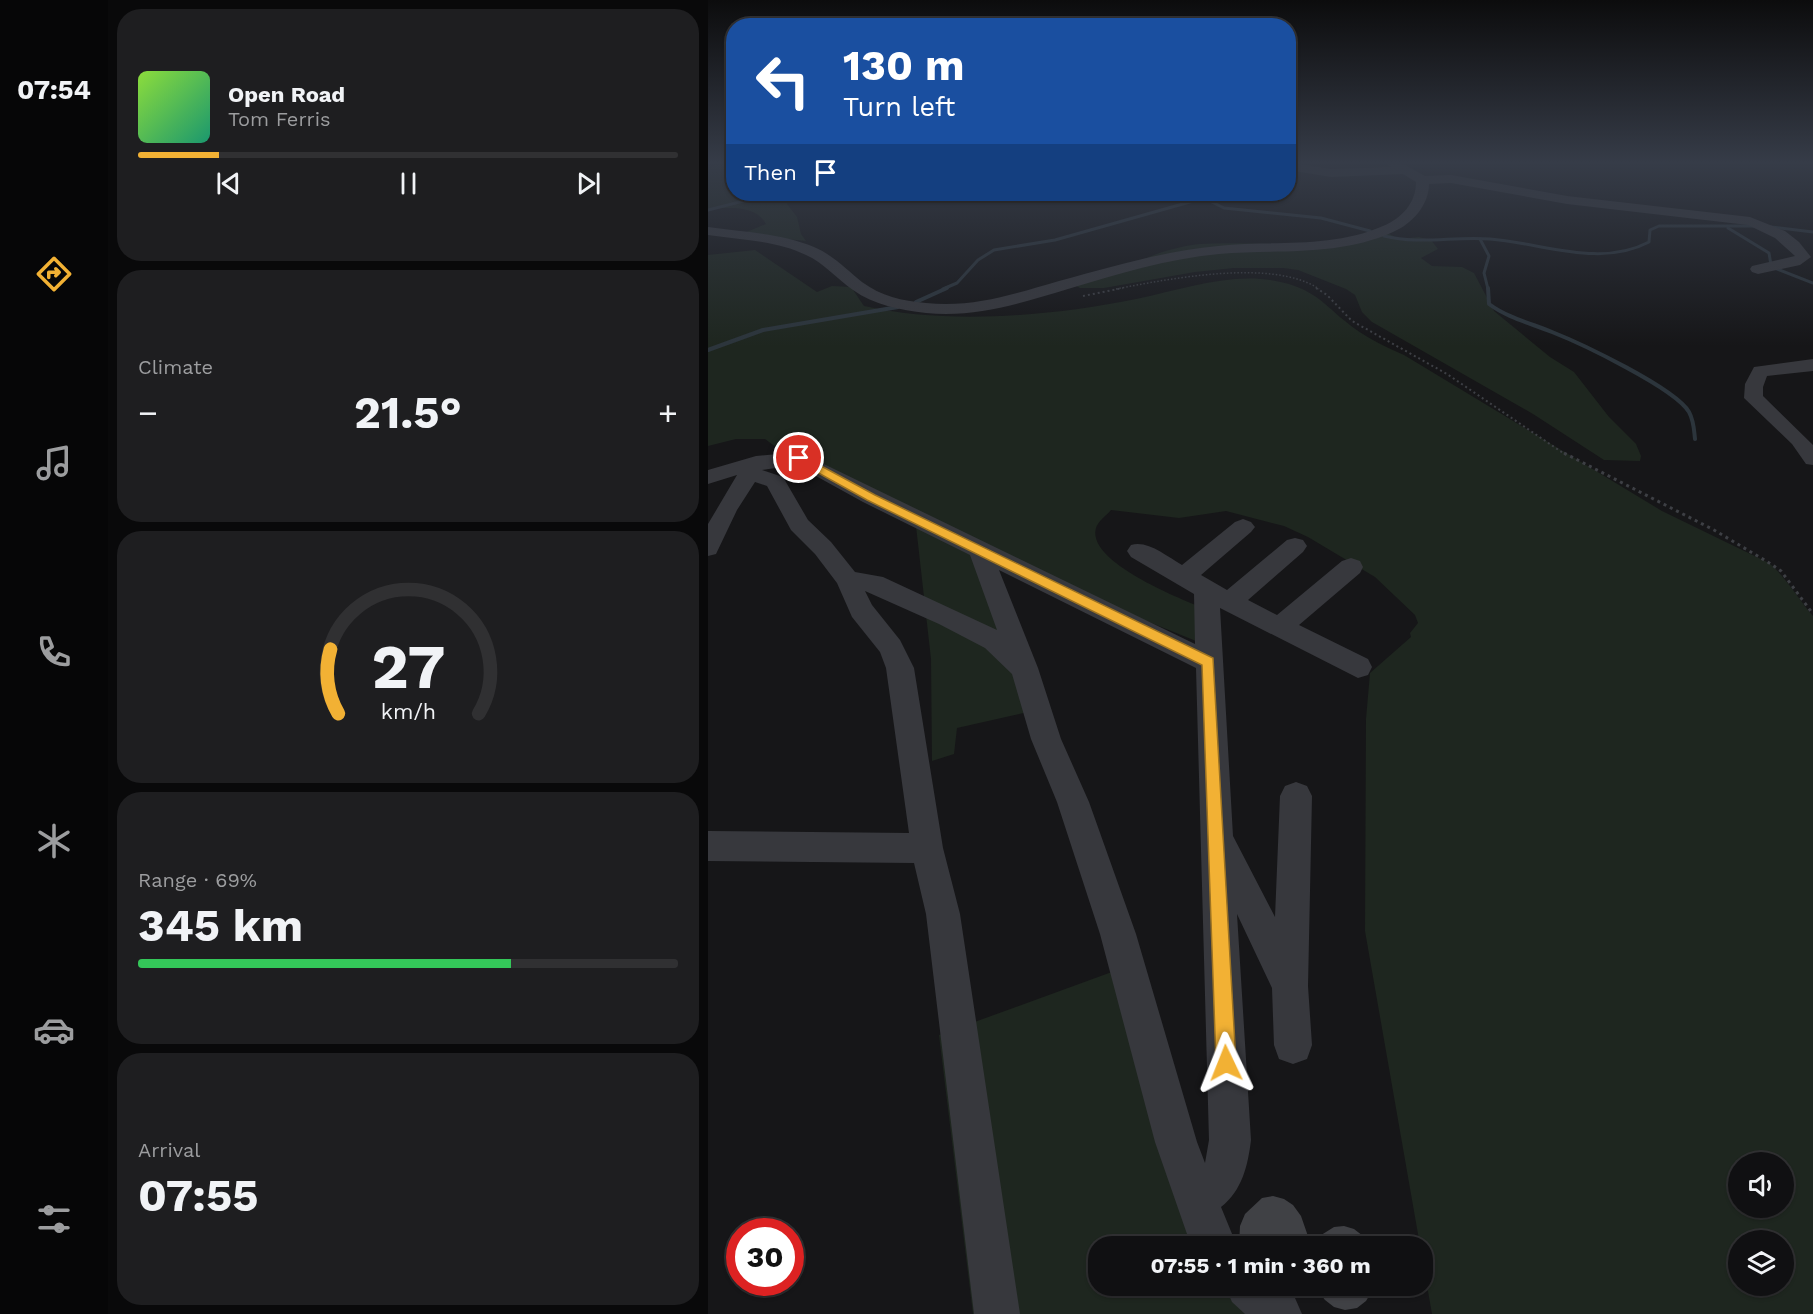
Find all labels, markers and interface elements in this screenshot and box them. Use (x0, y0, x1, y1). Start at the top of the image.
text: 130 m (843, 41, 965, 90)
icon: left (744, 42, 822, 120)
text: 07:54 (17, 74, 91, 106)
text: Open Road (228, 82, 345, 107)
text: Turn left (843, 91, 955, 123)
text: Tom Ferris (228, 107, 331, 131)
icon: arrive (809, 156, 842, 189)
text: Then (744, 160, 797, 185)
icon: previous (212, 167, 245, 200)
icon: pause (392, 167, 425, 200)
icon: next (572, 167, 605, 200)
icon: directions (33, 253, 75, 295)
text: Climate (138, 355, 213, 379)
text: 21.5° (354, 386, 462, 439)
text: − (138, 393, 158, 432)
text: + (658, 393, 678, 432)
pin (773, 432, 824, 483)
icon: arrive (782, 441, 815, 474)
icon: music (33, 442, 75, 484)
text: 27 (371, 630, 445, 703)
icon: phone (33, 631, 75, 673)
text: km/h (380, 699, 436, 724)
icon: climate (33, 820, 75, 862)
text: Range · 69% (138, 868, 257, 892)
text: 345 km (138, 899, 303, 952)
icon: car (33, 1009, 75, 1051)
position arrow (1194, 1031, 1258, 1095)
text: Arrival (138, 1138, 200, 1162)
map controls (1728, 1152, 1794, 1296)
button: sound (1728, 1152, 1794, 1218)
text: 07:55 (138, 1169, 258, 1222)
icon: filters (33, 1198, 75, 1240)
speed limit sign: 30 (726, 1218, 804, 1296)
button: layers (1728, 1230, 1794, 1296)
text: 07:55 · 1 min · 360 m (1150, 1253, 1371, 1278)

